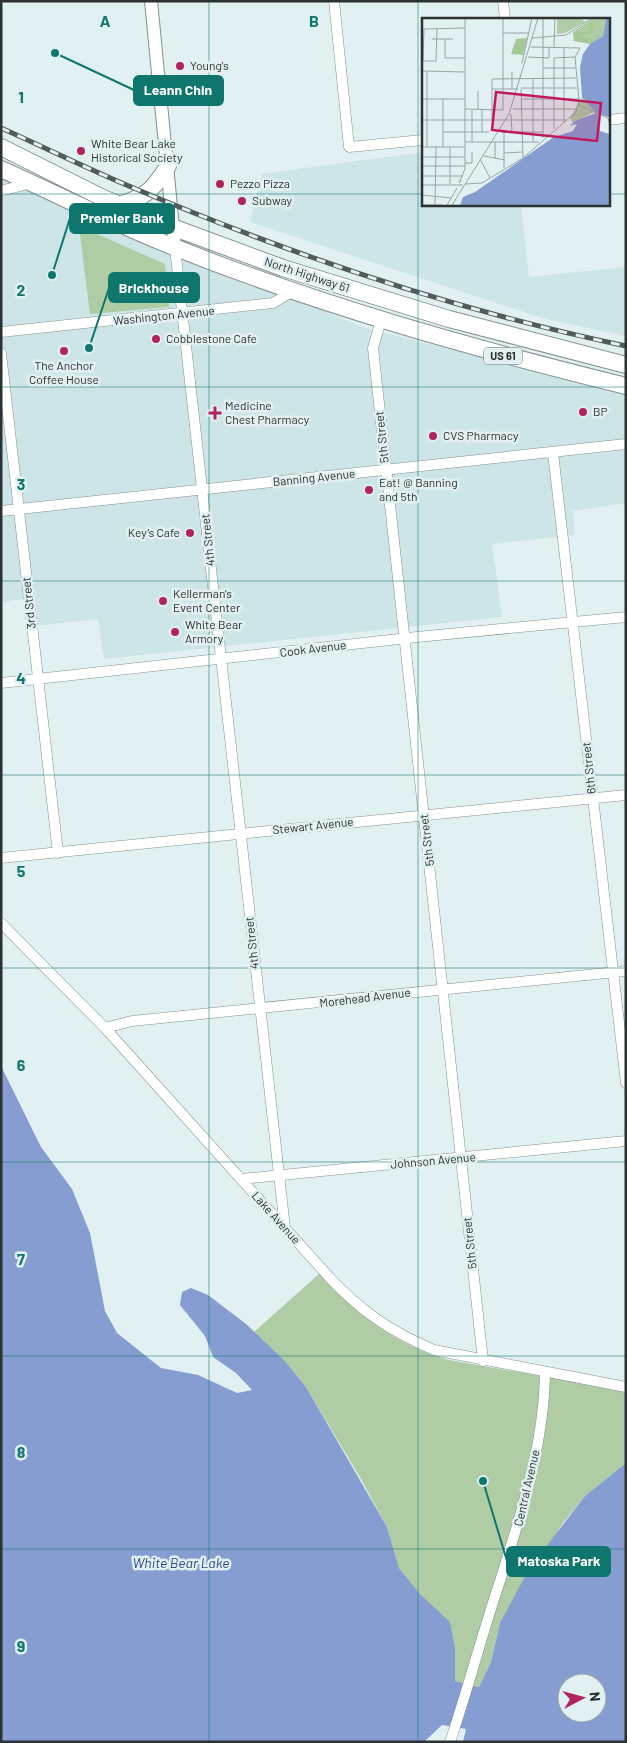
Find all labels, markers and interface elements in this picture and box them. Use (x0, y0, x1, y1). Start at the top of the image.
text: A (100, 11, 111, 30)
text: B (309, 11, 319, 30)
inset map (422, 18, 610, 205)
place label: Young's (190, 58, 229, 72)
marker: Young's (174, 60, 186, 72)
callout: Leann Chin (134, 76, 223, 105)
text: Leann Chin (144, 81, 212, 98)
text: 1 (18, 87, 24, 106)
place label: White Bear Lake Historical Society (91, 136, 183, 164)
marker: White Bear Lake Historical Society (75, 145, 87, 157)
place label: Pezzo Pizza (230, 176, 290, 190)
marker: Pezzo Pizza (214, 178, 226, 190)
place label: Subway (252, 193, 292, 207)
marker: Subway (236, 195, 248, 207)
callout: Premier Bank (70, 204, 174, 233)
text: Premier Bank (80, 209, 164, 226)
street label: North Highway 61 (263, 254, 352, 294)
callout: Brickhouse (109, 273, 199, 302)
text: Brickhouse (119, 279, 190, 296)
text: 2 (17, 280, 26, 299)
street label: Washington Avenue (112, 303, 215, 327)
place label: Cobblestone Cafe (166, 331, 257, 345)
marker: Cobblestone Cafe (150, 333, 162, 345)
marker: The Anchor Coffee House (58, 345, 70, 357)
road number: US 61 (484, 348, 522, 364)
place label: The Anchor Coffee House (29, 358, 99, 386)
place label: Medicine Chest Pharmacy (225, 398, 310, 426)
place label: BP (593, 404, 608, 418)
marker: BP (577, 406, 589, 418)
marker: Medicine Chest Pharmacy (209, 407, 221, 419)
street label: 5th Street (371, 410, 391, 464)
place label: CVS Pharmacy (443, 428, 519, 442)
marker: CVS Pharmacy (427, 430, 439, 442)
street label: Banning Avenue (272, 466, 356, 488)
text: 3 (17, 474, 25, 493)
place label: Eat! @ Banning and 5th (379, 475, 458, 503)
marker: Eat! @ Banning and 5th (363, 484, 375, 496)
street label: 4th Street (197, 513, 217, 567)
place label: Key’s Cafe (128, 525, 180, 539)
marker: Key’s Cafe (184, 527, 196, 539)
street label: 3rd Street (18, 576, 38, 630)
place label: Kellerman's Event Center (173, 586, 241, 614)
marker: Kellerman's Event Center (157, 595, 169, 607)
place label: White Bear Armory (185, 617, 243, 645)
marker: White Bear Armory (169, 626, 181, 638)
street label: Cook Avenue (279, 637, 347, 659)
text: 4 (16, 668, 26, 687)
street label: 6th Street (578, 741, 598, 795)
street label: 5th Street (416, 813, 436, 867)
street label: Stewart Avenue (272, 814, 354, 836)
text: 5 (17, 861, 26, 880)
street label: 4th Street (241, 916, 261, 970)
street label: Morehead Avenue (318, 984, 411, 1010)
text: 6 (17, 1055, 26, 1074)
street label: Johnson Avenue (390, 1149, 476, 1171)
street label: Lake Avenue (250, 1188, 304, 1246)
street label: 5th Street (459, 1216, 479, 1270)
text: 7 (17, 1249, 25, 1268)
text: 8 (17, 1442, 26, 1461)
street label: Central Avenue (510, 1448, 542, 1527)
callout: Matoska Park (507, 1547, 610, 1576)
text: Matoska Park (517, 1552, 601, 1569)
water label: White Bear Lake (132, 1554, 230, 1571)
text: 9 (17, 1636, 25, 1655)
north arrow (557, 1673, 607, 1723)
text: N (586, 1691, 604, 1702)

